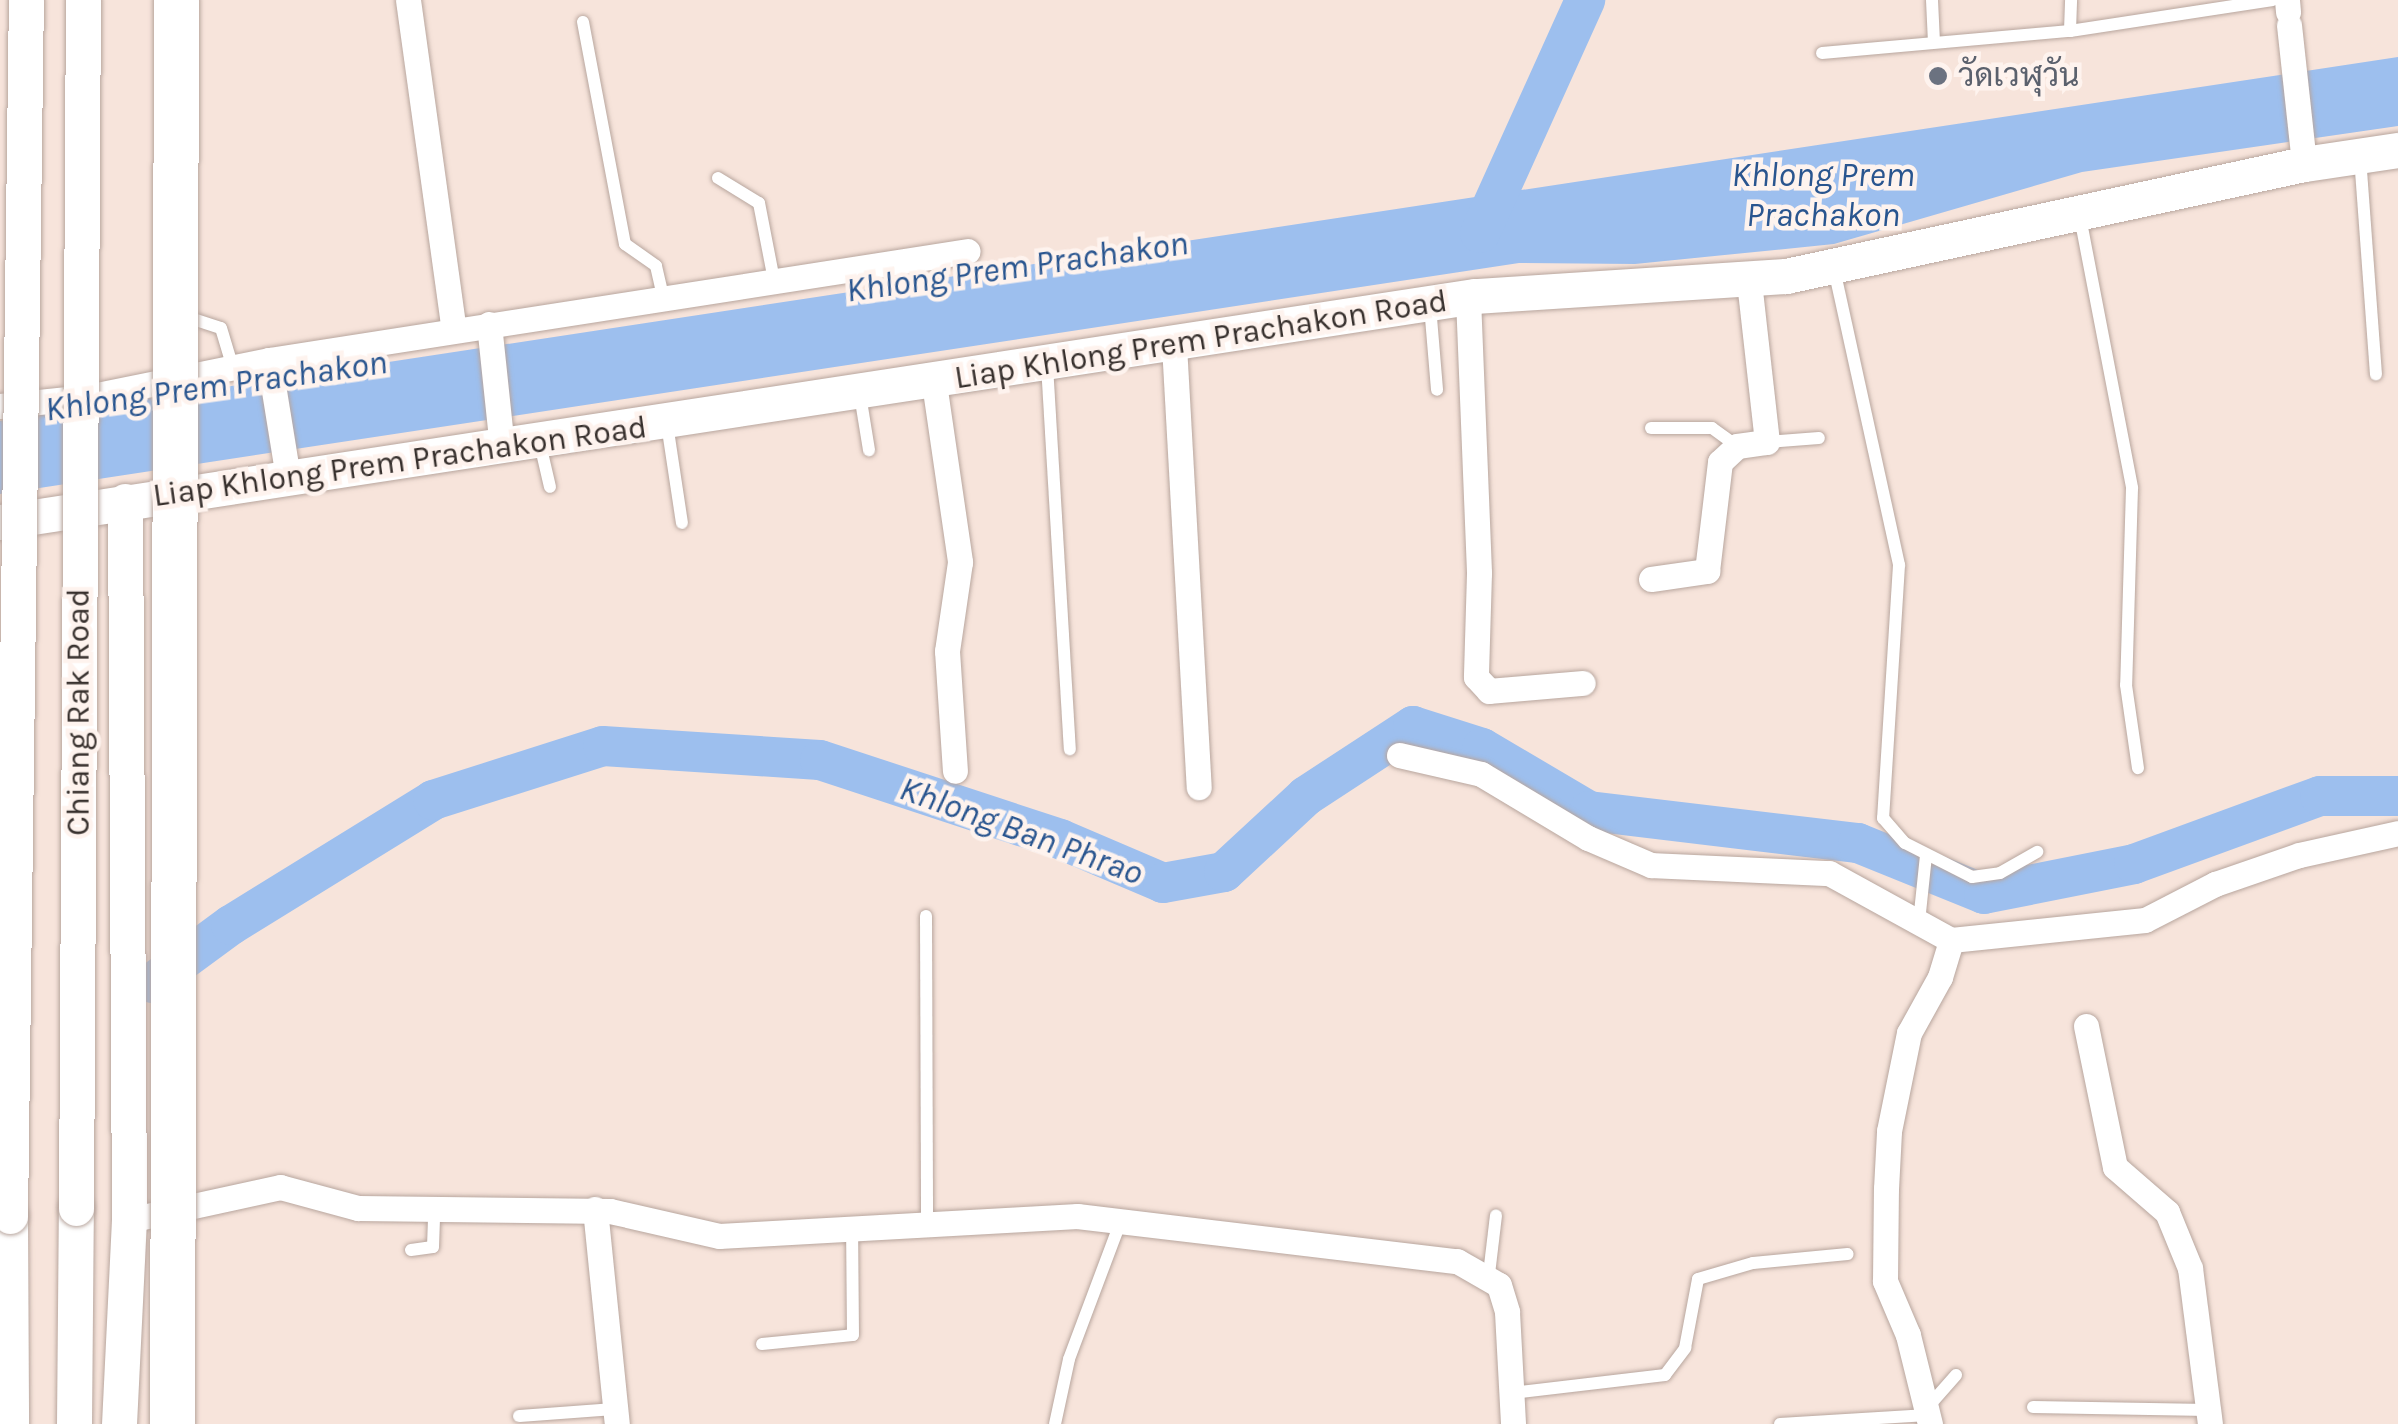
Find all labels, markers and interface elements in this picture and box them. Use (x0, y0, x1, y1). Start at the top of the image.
place label: วัดเวฬุวัน (1958, 57, 2079, 95)
marker: วัดเวฬุวัน (1927, 65, 1949, 87)
water label: Khlong Prem Prachakon (1731, 154, 1915, 236)
water label: Khlong Prem Prachakon (843, 222, 1191, 312)
street label: Liap Khlong Prem Prachakon Road (952, 282, 1450, 398)
water label: Khlong Prem Prachakon (42, 341, 390, 431)
street label: Liap Khlong Prem Prachakon Road (151, 408, 649, 516)
street label: Chiang Rak Road (60, 588, 98, 836)
water label: Khlong Ban Phrao (894, 768, 1148, 894)

